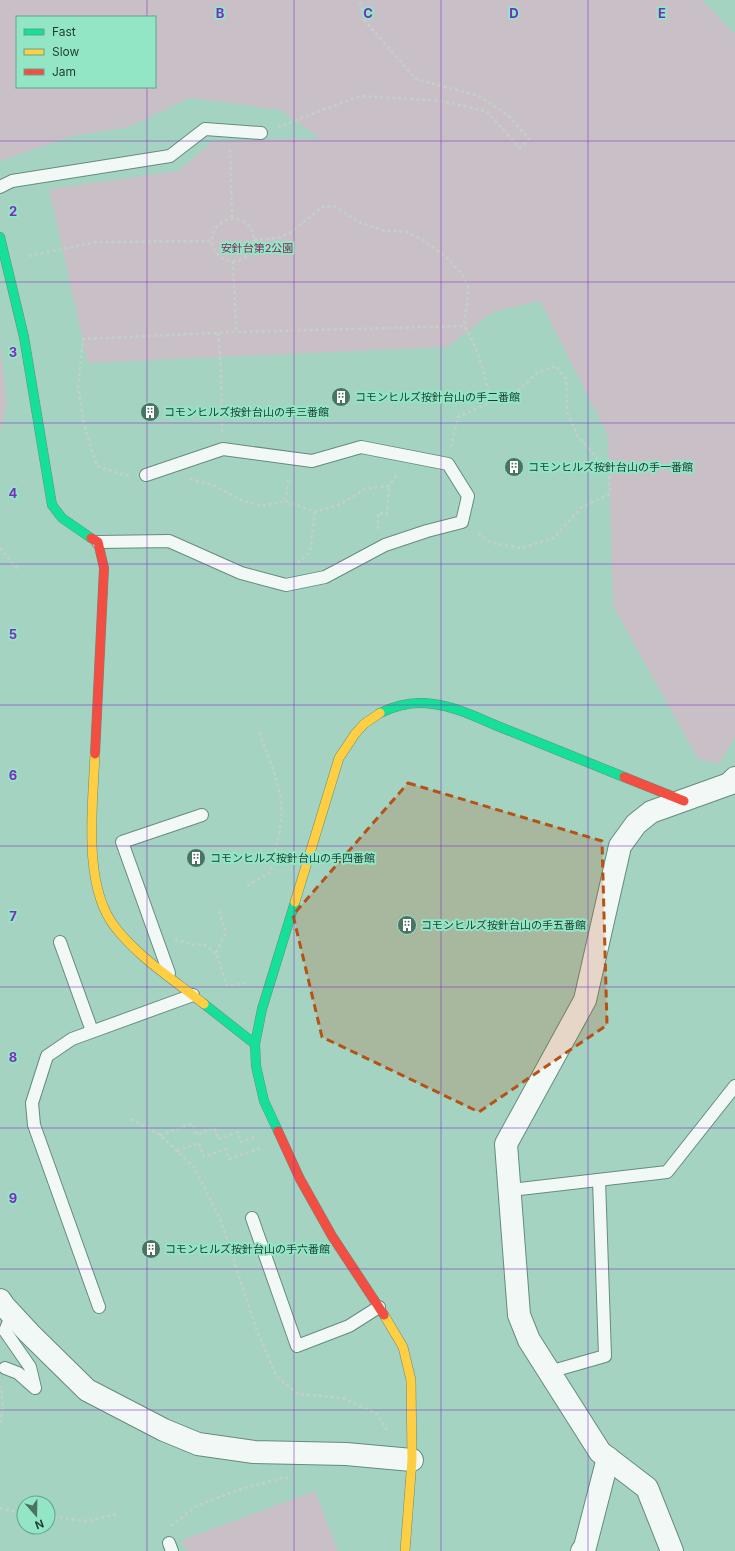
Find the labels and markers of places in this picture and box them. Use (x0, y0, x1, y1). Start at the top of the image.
building icon: コモンヒルズ按針台山の手二番館 (330, 386, 352, 408)
place label: コモンヒルズ按針台山の手二番館 (355, 390, 520, 404)
building icon: コモンヒルズ按針台山の手三番館 (139, 401, 161, 423)
place label: コモンヒルズ按針台山の手三番館 (164, 405, 329, 419)
building icon: コモンヒルズ按針台山の手一番館 (503, 456, 525, 478)
place label: コモンヒルズ按針台山の手一番館 (528, 460, 693, 474)
building icon: コモンヒルズ按針台山の手四番館 (185, 847, 207, 869)
place label: コモンヒルズ按針台山の手四番館 (210, 851, 375, 865)
building icon: コモンヒルズ按針台山の手五番館 (396, 914, 418, 936)
place label: コモンヒルズ按針台山の手五番館 (421, 918, 586, 932)
building icon: コモンヒルズ按針台山の手六番館 (140, 1238, 162, 1260)
place label: コモンヒルズ按針台山の手六番館 (165, 1242, 330, 1256)

